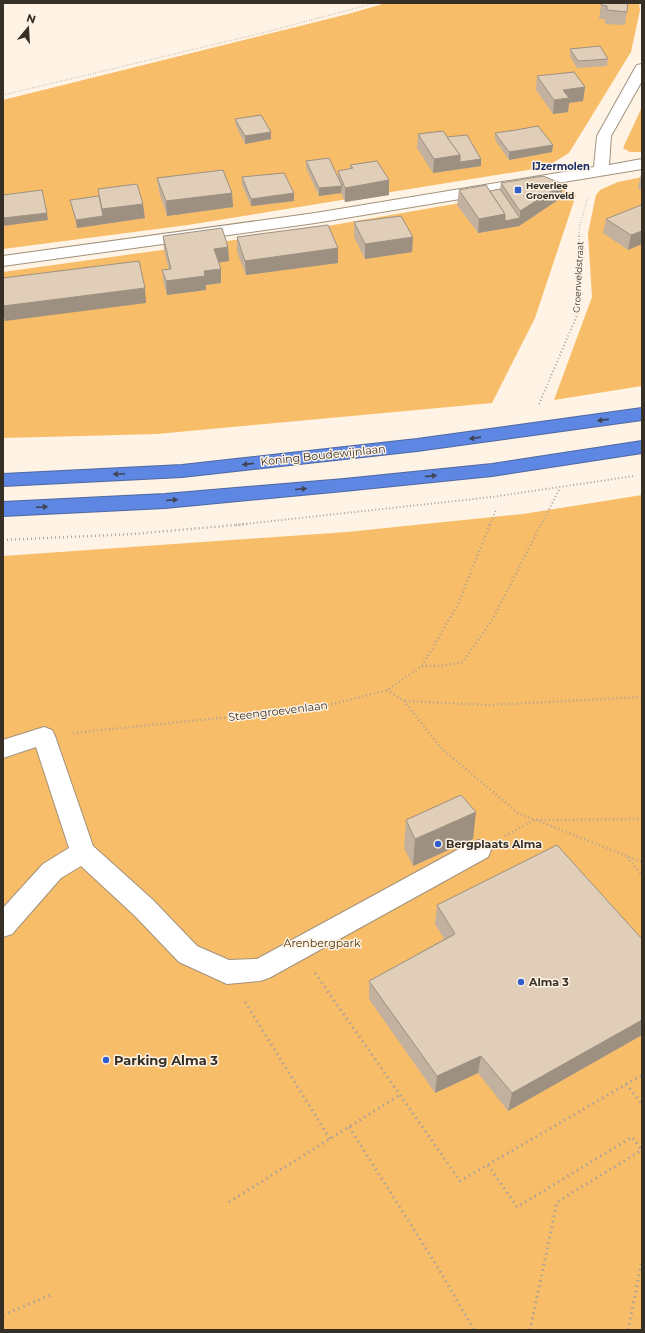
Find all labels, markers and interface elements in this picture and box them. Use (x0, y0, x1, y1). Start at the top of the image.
north arrow (8, 8, 48, 48)
text: N (25, 10, 37, 27)
district label: IJzermolen (532, 160, 590, 173)
place label: Heverlee Groenveld (526, 180, 574, 201)
marker: Heverlee Groenveld (513, 185, 523, 195)
street label: Groenveldstraat (571, 241, 585, 313)
one-way arrow (597, 417, 610, 424)
one-way arrow (469, 434, 481, 441)
street label: Koning Boudewijnlaan (260, 441, 386, 469)
one-way arrow (242, 460, 254, 467)
one-way arrow (113, 471, 125, 478)
one-way arrow (425, 473, 437, 480)
one-way arrow (295, 486, 307, 492)
one-way arrow (166, 497, 178, 504)
one-way arrow (36, 504, 48, 511)
street label: Steengroevenlaan (227, 698, 329, 724)
place label: Bergplaats Alma (446, 837, 542, 851)
marker: Bergplaats Alma (433, 839, 443, 849)
park label: Arenbergpark (284, 936, 361, 950)
place label: Alma 3 (528, 975, 569, 989)
marker: Alma 3 (516, 977, 526, 987)
place label: Parking Alma 3 (114, 1052, 218, 1068)
marker: Parking Alma 3 (101, 1055, 111, 1065)

